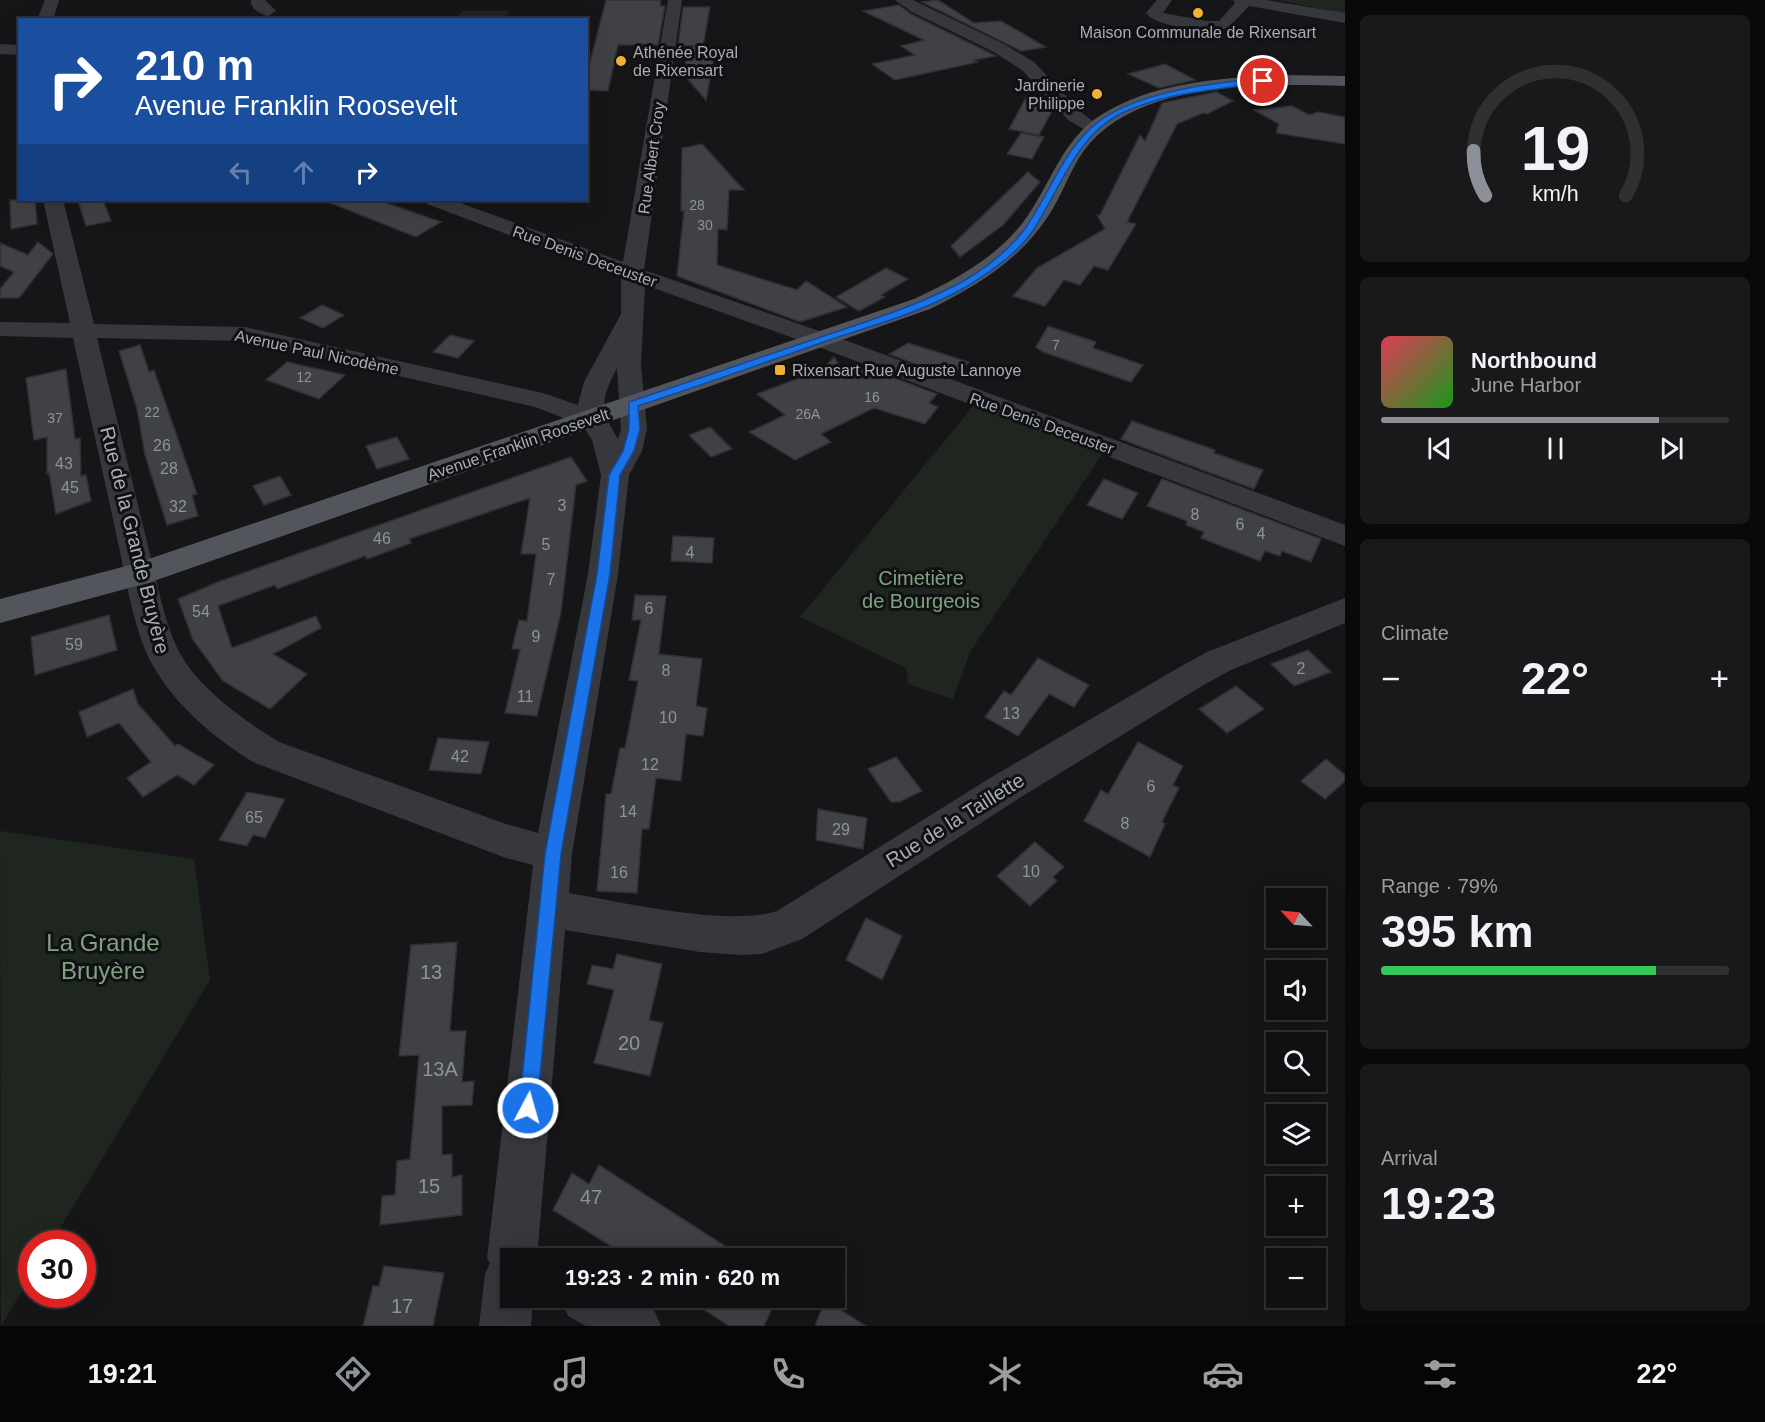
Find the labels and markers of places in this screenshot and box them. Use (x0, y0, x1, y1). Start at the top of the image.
marker: Maison Communale de Rixensart (1191, 6, 1205, 20)
place label: Maison Communale de Rixensart (1080, 24, 1317, 41)
place label: Athénée Royal de Rixensart (633, 44, 738, 79)
marker: Athénée Royal de Rixensart (614, 54, 628, 68)
pin (1237, 55, 1288, 106)
place label: Jardinerie Philippe (1015, 77, 1085, 112)
marker: Jardinerie Philippe (1090, 87, 1104, 101)
place label: Rixensart Rue Auguste Lannoye (792, 362, 1022, 379)
marker: Rixensart Rue Auguste Lannoye (773, 363, 787, 377)

